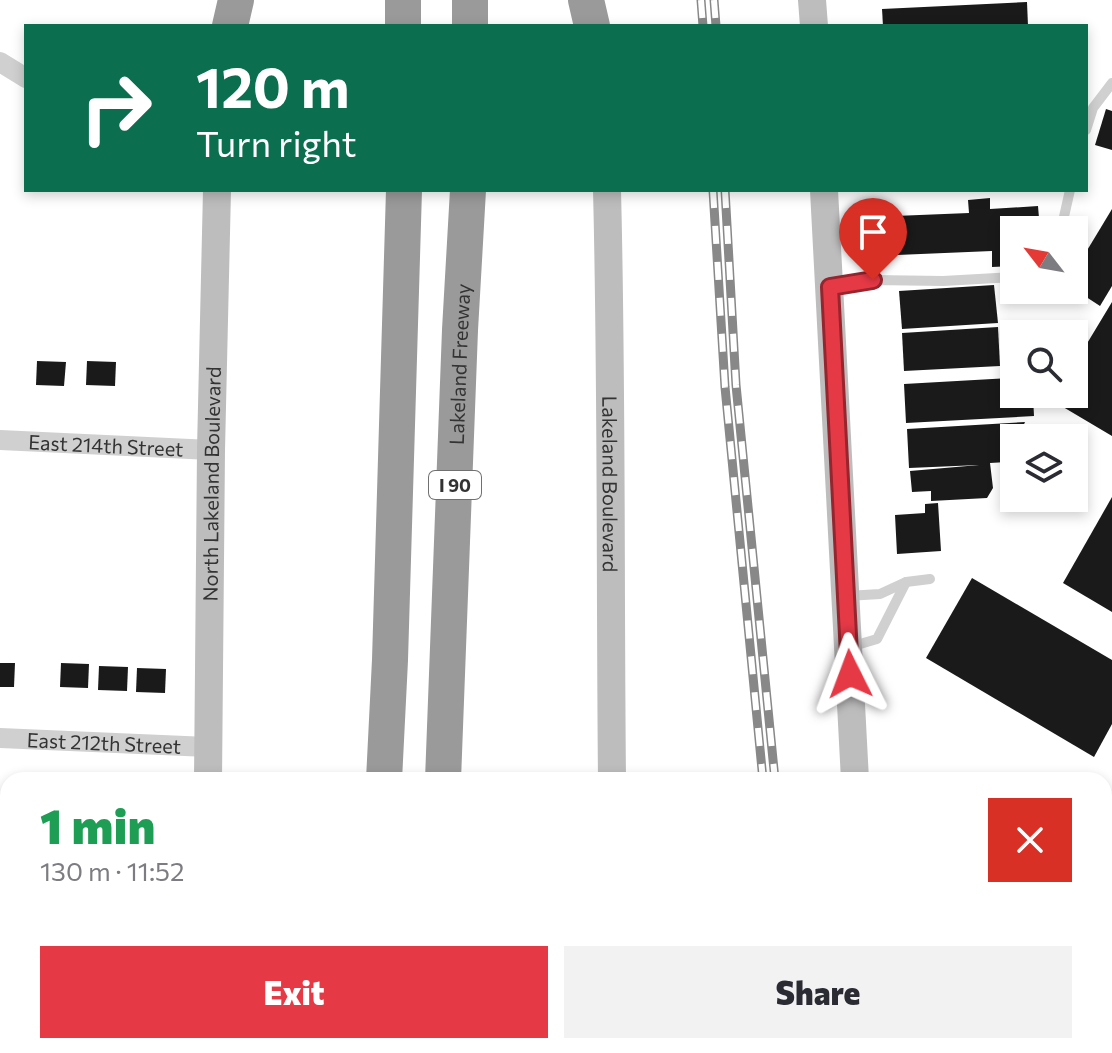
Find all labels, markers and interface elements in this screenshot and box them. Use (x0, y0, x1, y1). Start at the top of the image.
text: 120 m (196, 51, 350, 120)
icon: right (64, 56, 168, 160)
text: Turn right (196, 120, 357, 164)
pin (839, 198, 907, 280)
icon: arrive (851, 210, 895, 254)
north arrow (1000, 216, 1088, 304)
map controls (1000, 216, 1088, 512)
street label: Lakeland Freeway (444, 283, 475, 445)
button: search (1000, 320, 1088, 408)
street label: North Lakeland Boulevard (198, 366, 225, 602)
street label: Lakeland Boulevard (598, 396, 623, 572)
button: layers (1000, 424, 1088, 512)
street label: East 214th Street (28, 429, 184, 461)
road number: I 90 (429, 471, 481, 499)
position arrow (808, 632, 892, 716)
street label: East 212th Street (26, 727, 181, 758)
text: 1 min (40, 795, 155, 854)
button: close (988, 798, 1072, 882)
text: 130 m · 11:52 (40, 855, 184, 886)
button: Exit (40, 946, 548, 1038)
button: Share (564, 946, 1072, 1038)

